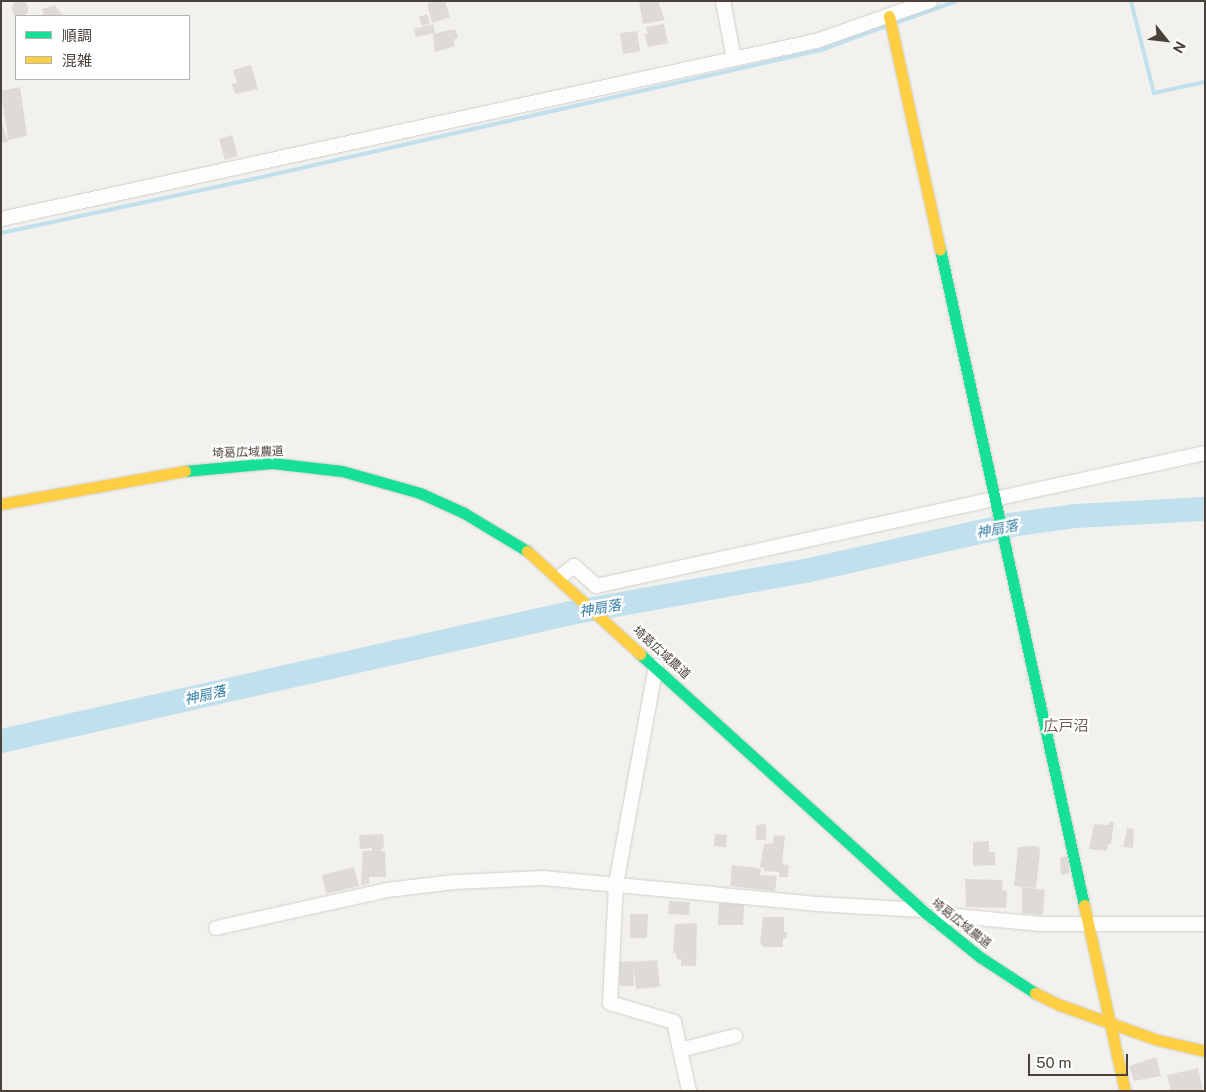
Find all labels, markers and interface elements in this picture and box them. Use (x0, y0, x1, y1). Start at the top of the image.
legend (15, 15, 190, 80)
north arrow (1141, 15, 1191, 65)
text: 順調 (62, 27, 92, 44)
text: N (1169, 39, 1189, 56)
text: 混雑 (62, 52, 92, 69)
street label: 埼葛広域農道 (212, 445, 284, 461)
water label: 神扇落 (975, 517, 1019, 541)
water label: 神扇落 (578, 596, 622, 620)
street label: 埼葛広域農道 (629, 624, 693, 682)
water label: 神扇落 (183, 682, 227, 708)
district label: 広戸沼 (1044, 717, 1088, 735)
street label: 埼葛広域農道 (928, 896, 994, 952)
scale bar (1031, 1044, 1131, 1076)
text: 50 m (1036, 1054, 1071, 1071)

